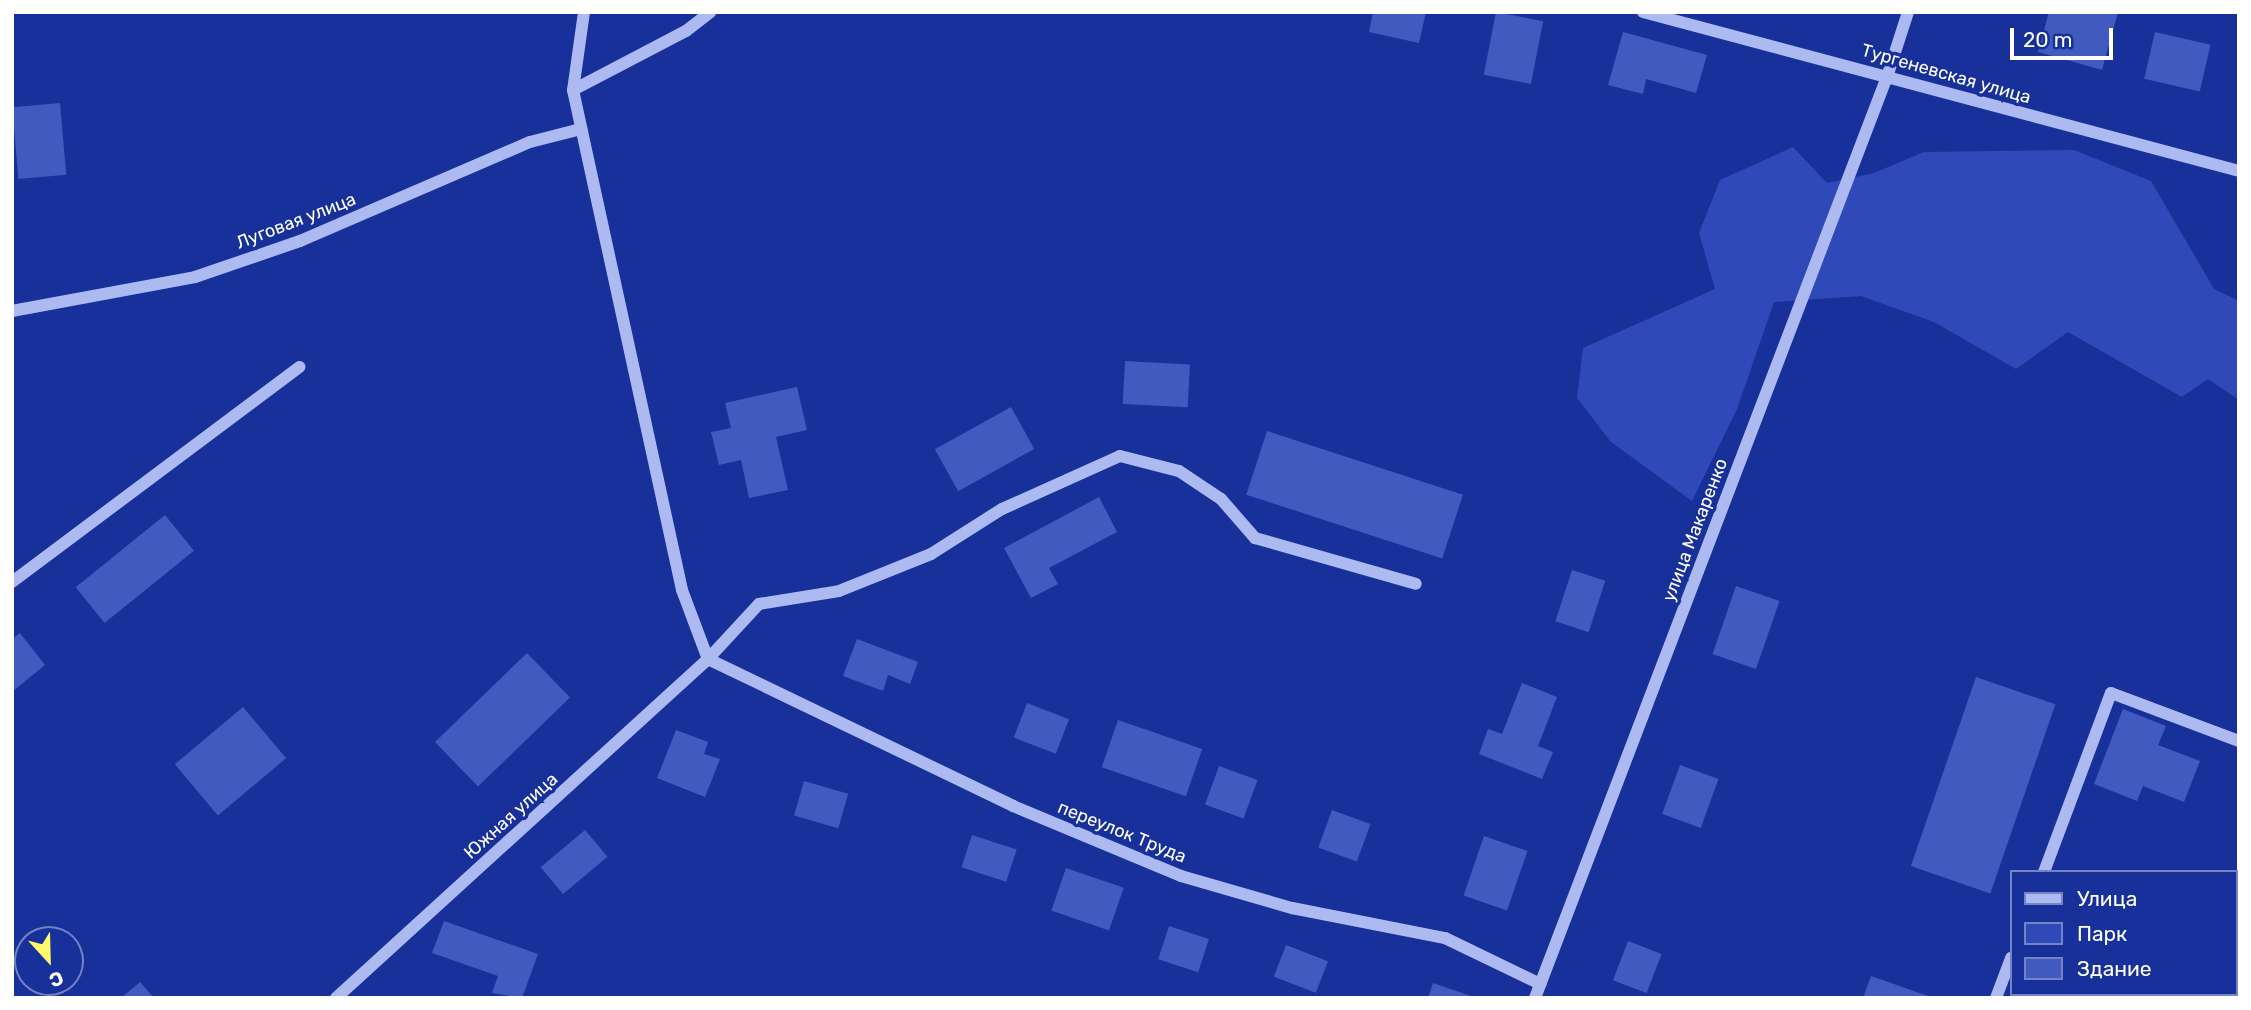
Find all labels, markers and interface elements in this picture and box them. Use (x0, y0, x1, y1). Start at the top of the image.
scale bar (2013, 14, 2116, 58)
text: 20 m (2023, 27, 2072, 52)
street label: Тургеневская улица (1859, 39, 2033, 109)
street label: Луговая улица (233, 188, 359, 254)
street label: улица Макаренко (1658, 456, 1732, 604)
street label: Южная улица (460, 768, 562, 864)
street label: переулок Труда (1055, 796, 1189, 868)
legend (2010, 870, 2237, 996)
text: Улица (2077, 886, 2137, 911)
text: Парк (2077, 921, 2127, 946)
north arrow (14, 926, 84, 996)
text: Здание (2077, 956, 2152, 981)
text: С (46, 966, 67, 992)

